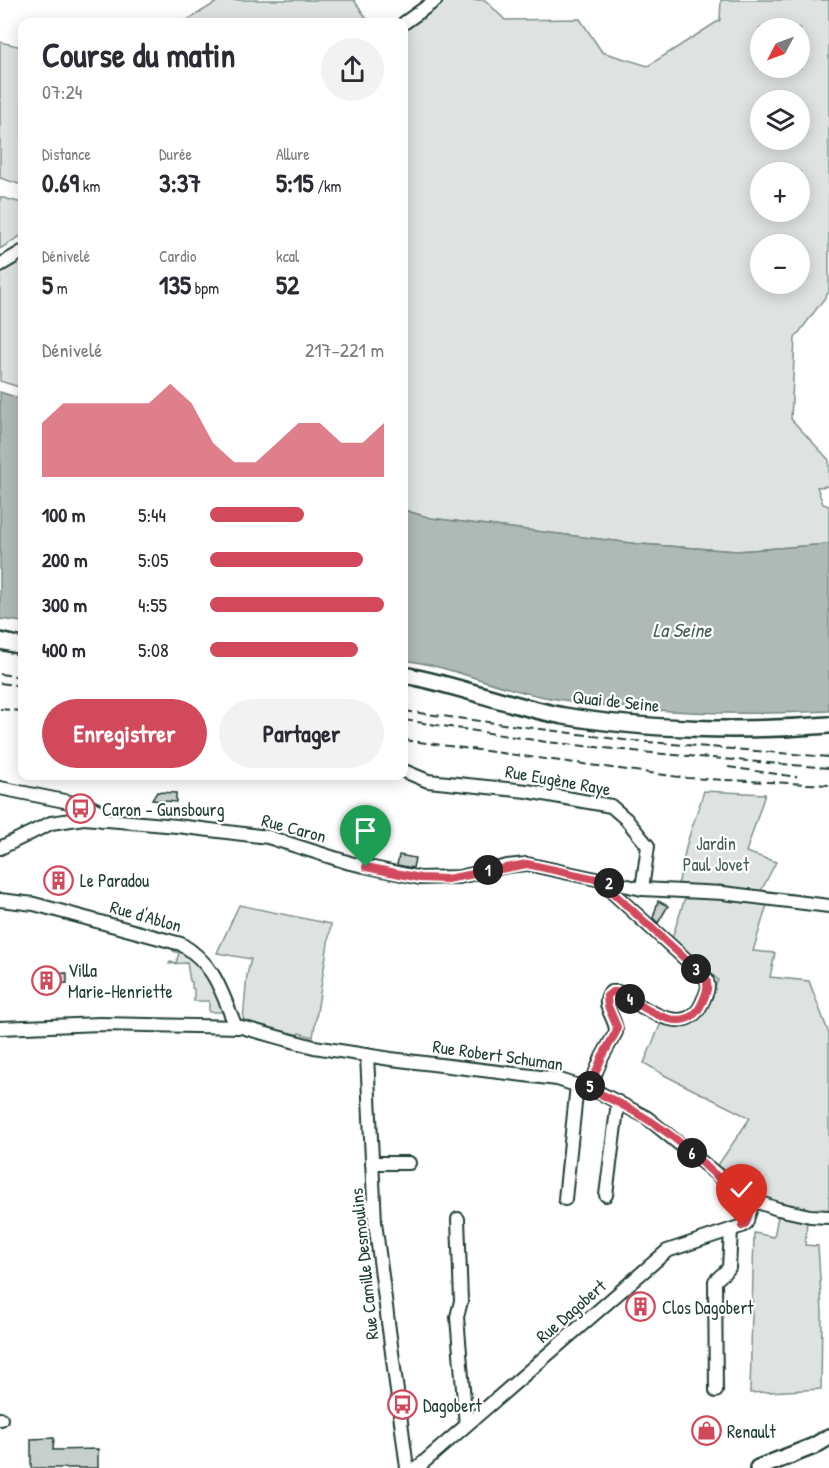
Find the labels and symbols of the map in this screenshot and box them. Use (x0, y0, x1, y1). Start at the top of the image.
north arrow (750, 18, 810, 78)
water label: La Seine (653, 616, 712, 643)
street label: Quai de Seine (571, 684, 661, 718)
street label: Rue Eugène Raye (503, 758, 613, 802)
bus stop icon: Caron - Gunsbourg (65, 793, 97, 825)
place label: Caron - Gunsbourg (102, 797, 225, 822)
pin (340, 805, 391, 867)
street label: Rue Caron (259, 807, 329, 849)
park label: Jardin Paul Jovet (683, 831, 750, 877)
pin: 1 (473, 855, 503, 885)
building icon: Le Paradou (43, 864, 75, 896)
place label: Le Paradou (80, 868, 149, 893)
pin: 2 (594, 868, 624, 898)
street label: Rue d'Ablon (107, 894, 185, 938)
pin: 3 (681, 954, 711, 984)
place label: Villa Marie-Henriette (68, 958, 173, 1004)
building icon: Villa Marie-Henriette (31, 964, 63, 996)
pin: 4 (615, 984, 645, 1014)
street label: Rue Robert Schuman (431, 1033, 565, 1077)
pin: 5 (575, 1071, 605, 1101)
pin: 6 (677, 1138, 707, 1168)
pin (716, 1164, 767, 1226)
street label: Rue Camille Desmoulins (344, 1187, 384, 1341)
street label: Rue Dagobert (531, 1273, 612, 1348)
building icon: Clos Dagobert (625, 1291, 657, 1323)
place label: Clos Dagobert (662, 1295, 754, 1320)
bus stop icon: Dagobert (386, 1389, 418, 1421)
place label: Dagobert (423, 1393, 482, 1418)
shop icon: Renault (690, 1415, 722, 1447)
place label: Renault (727, 1419, 777, 1444)

